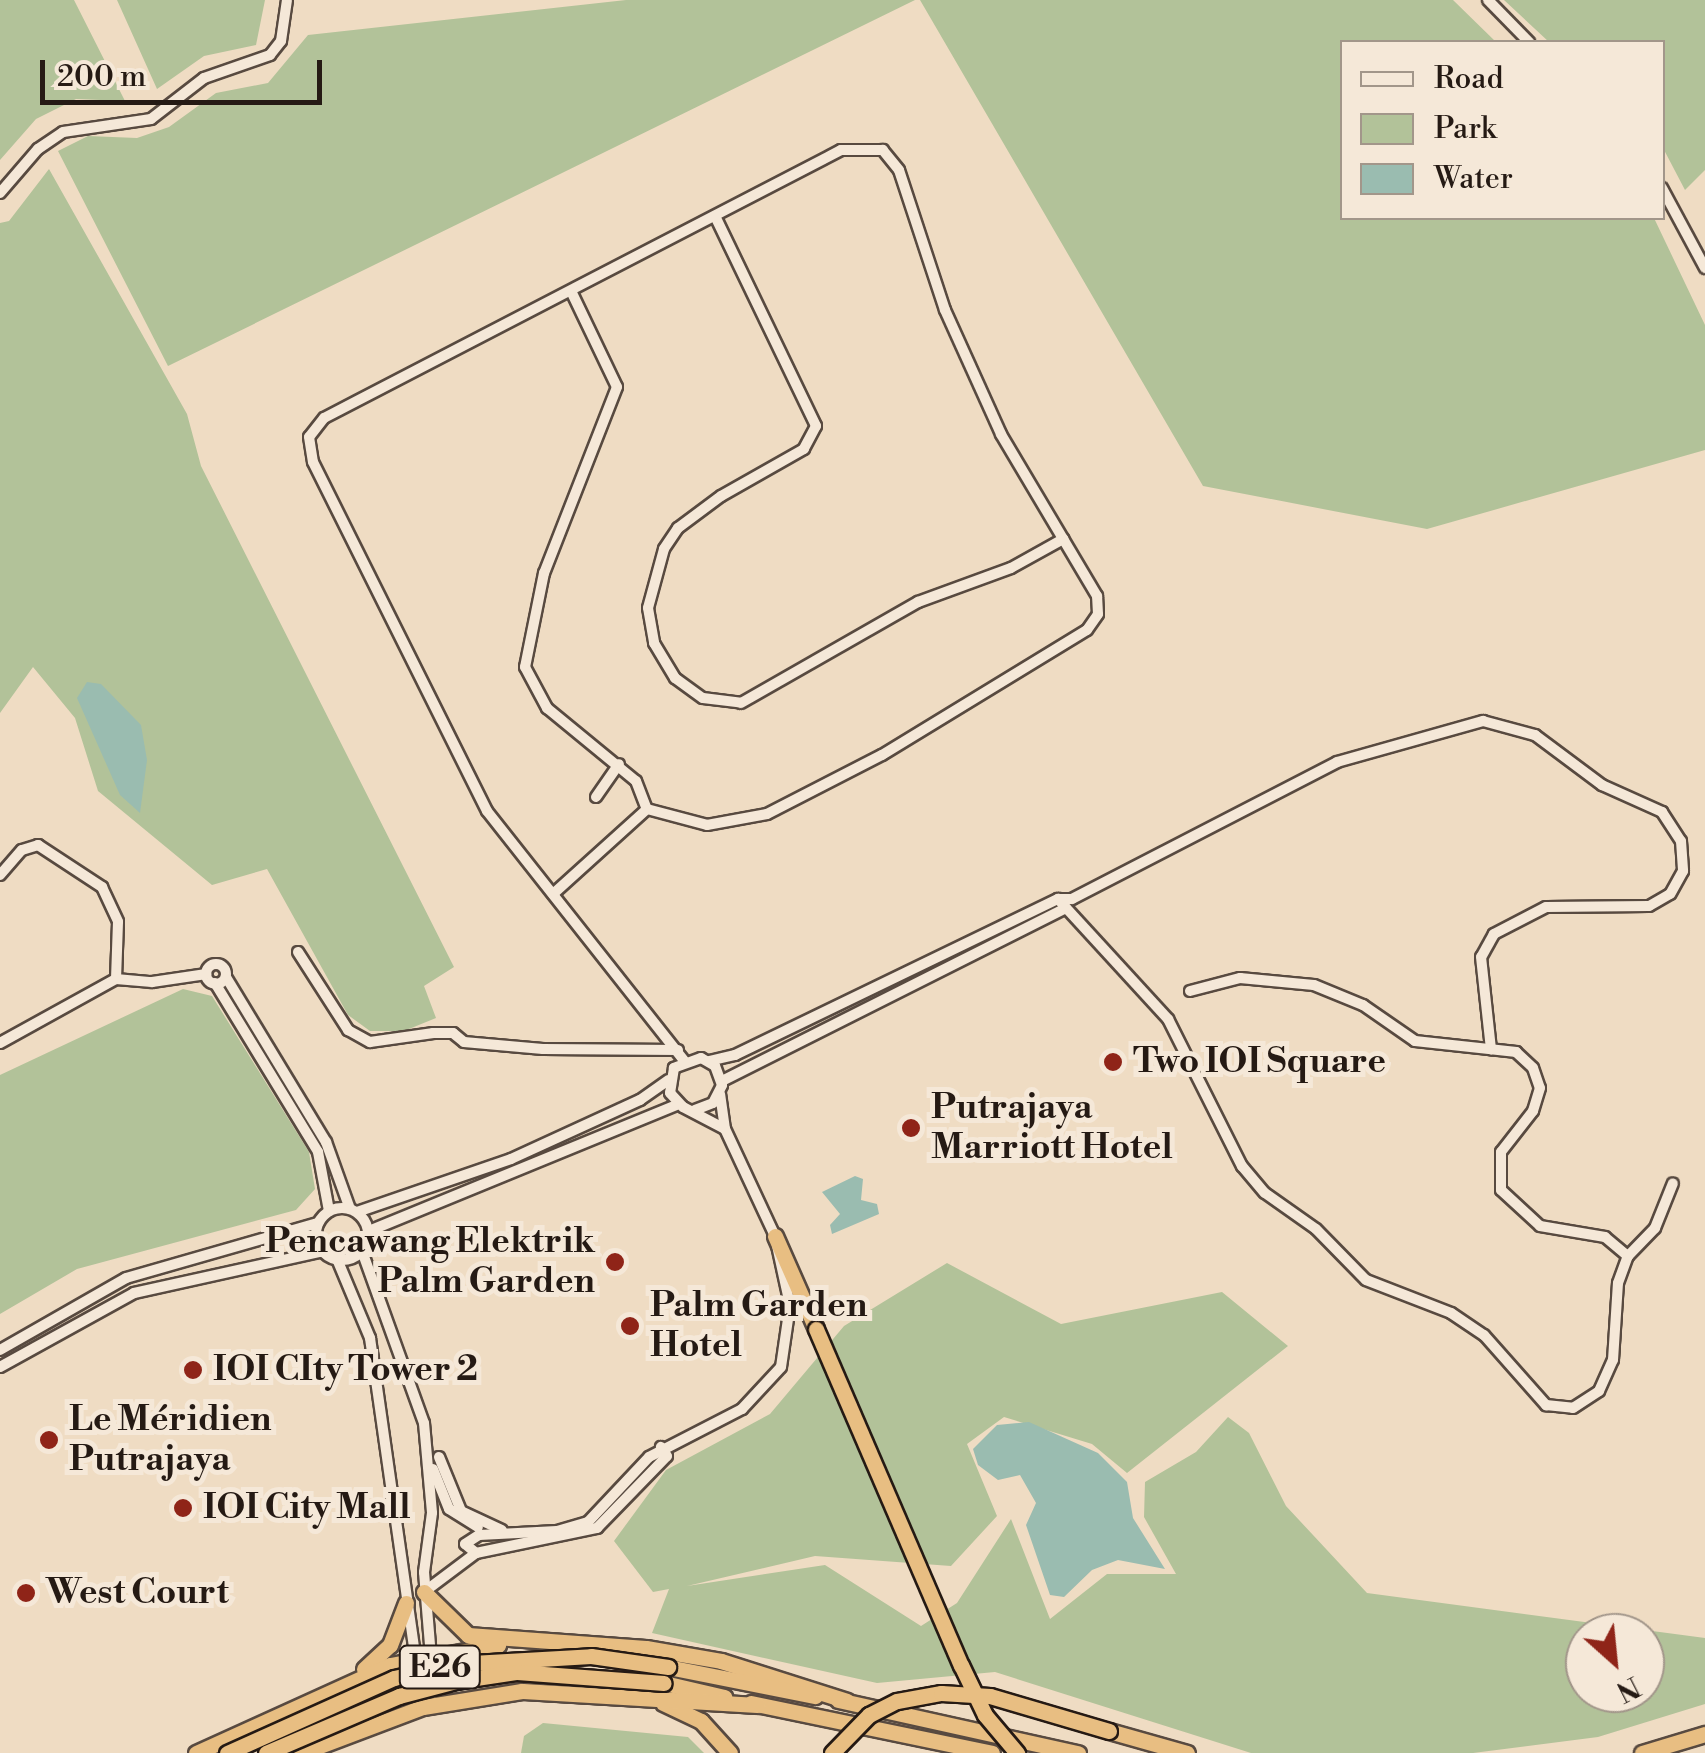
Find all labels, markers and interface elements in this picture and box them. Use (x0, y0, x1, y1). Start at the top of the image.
scale bar (45, 40, 328, 102)
legend (1340, 40, 1665, 220)
text: 200 m (57, 58, 146, 96)
text: Road (1434, 60, 1504, 98)
text: Park (1434, 110, 1496, 148)
text: Water (1434, 160, 1513, 198)
place label: Two IOI Square (1133, 1041, 1386, 1083)
marker: Two IOI Square (1102, 1051, 1124, 1073)
place label: Putrajaya Marriott Hotel (931, 1087, 1173, 1169)
marker: Putrajaya Marriott Hotel (900, 1117, 922, 1139)
place label: Pencawang Elektrik Palm Garden (265, 1221, 595, 1303)
marker: Pencawang Elektrik Palm Garden (604, 1251, 626, 1273)
place label: Palm Garden Hotel (650, 1285, 867, 1367)
marker: Palm Garden Hotel (619, 1315, 641, 1337)
place label: IOI CIty Tower 2 (213, 1349, 478, 1391)
marker: IOI CIty Tower 2 (182, 1359, 204, 1381)
place label: Le Méridien Putrajaya (69, 1399, 271, 1481)
marker: Le Méridien Putrajaya (38, 1429, 60, 1451)
place label: IOI City Mall (203, 1487, 410, 1529)
marker: IOI City Mall (172, 1497, 194, 1519)
place label: West Court (46, 1572, 229, 1614)
marker: West Court (15, 1582, 37, 1604)
north arrow (1565, 1613, 1665, 1713)
road number: E26 (398, 1640, 482, 1694)
text: N (1610, 1668, 1646, 1709)

